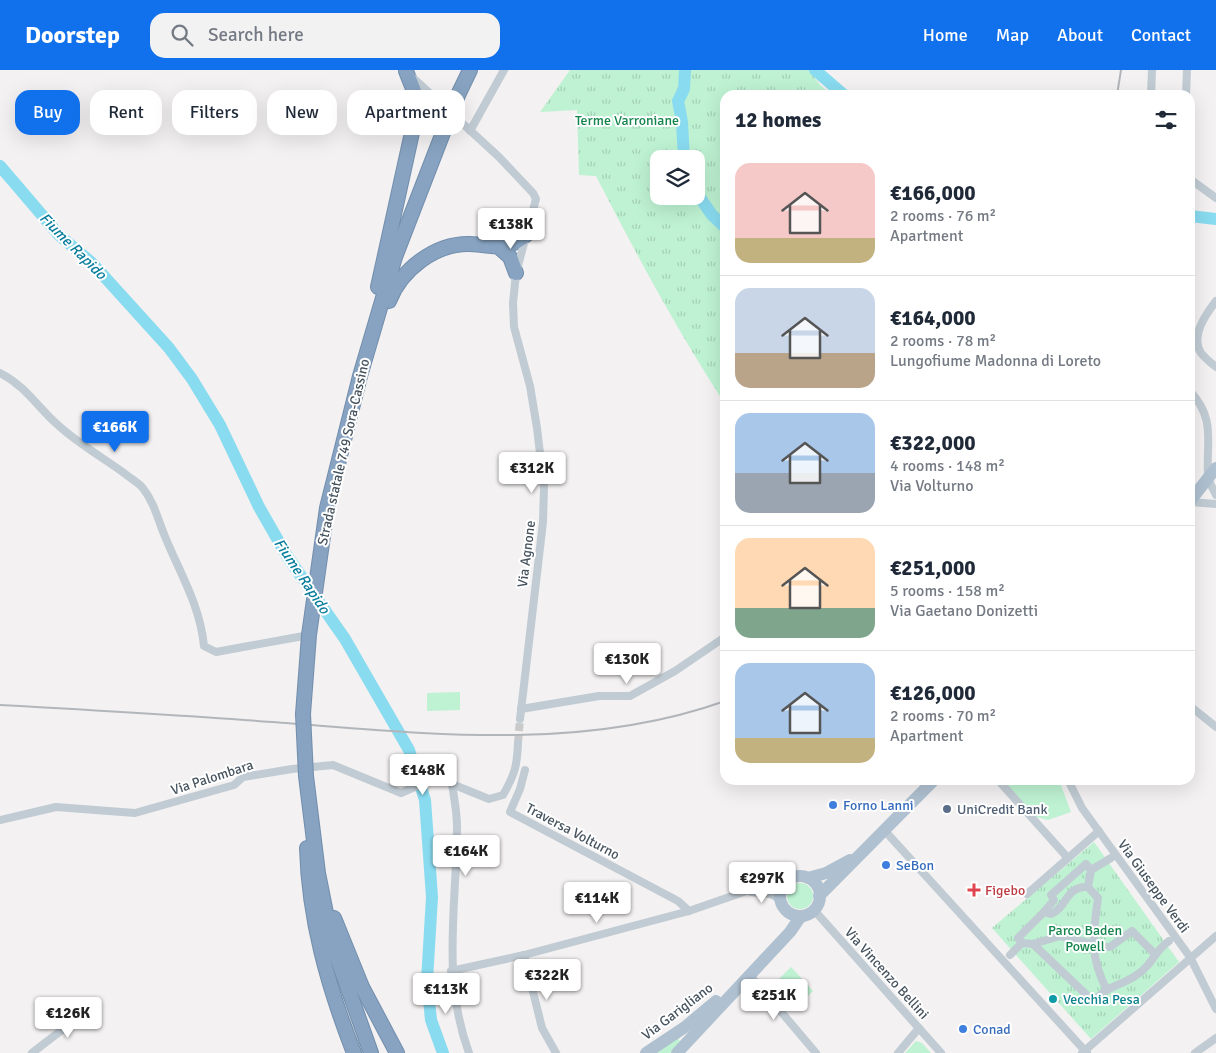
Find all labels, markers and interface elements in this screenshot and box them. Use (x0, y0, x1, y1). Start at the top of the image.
search box (150, 13, 500, 58)
text: Doorstep (25, 20, 120, 50)
icon: search (168, 21, 196, 49)
text: Search here (208, 23, 304, 47)
text: Home (923, 24, 968, 46)
text: Map (996, 24, 1029, 46)
text: About (1057, 24, 1103, 46)
text: Contact (1131, 24, 1191, 46)
chip: Buy (15, 90, 80, 135)
chip: Rent (90, 90, 162, 135)
chip: Filters (172, 90, 257, 135)
chip: New (267, 90, 337, 135)
chip: Apartment (347, 90, 465, 135)
icon: filters (1152, 106, 1180, 134)
text: 12 homes (735, 107, 821, 133)
park label: Terme Varroniane (575, 112, 679, 129)
map controls (650, 150, 705, 205)
button: layers (650, 150, 705, 205)
text: €166,000 (890, 180, 976, 206)
icon: home (775, 183, 835, 243)
text: 2 rooms · 76 m² (890, 206, 996, 226)
pin: €138K (476, 208, 546, 250)
water label: Fiume Rapido (36, 209, 111, 284)
text: €138K (489, 214, 533, 234)
text: Apartment (890, 226, 963, 246)
text: €164,000 (890, 305, 976, 331)
icon: home (775, 308, 835, 368)
text: 2 rooms · 78 m² (890, 331, 996, 351)
text: Lungofiume Madonna di Loreto (890, 351, 1101, 371)
street label: Strada statale 749 Sora-Cassino (314, 357, 373, 547)
pin: €166K (80, 410, 150, 453)
text: €166K (93, 417, 137, 437)
text: €322,000 (890, 430, 976, 456)
icon: home (775, 433, 835, 493)
pin: €312K (497, 452, 567, 494)
text: 4 rooms · 148 m² (890, 456, 1005, 476)
text: €312K (510, 458, 554, 478)
text: Via Volturno (890, 476, 974, 496)
street label: Via Agnone (514, 520, 539, 589)
water label: Fiume Rapido (270, 535, 334, 618)
text: €251,000 (890, 555, 976, 581)
icon: home (775, 558, 835, 618)
text: 5 rooms · 158 m² (890, 581, 1005, 601)
text: Via Gaetano Donizetti (890, 601, 1038, 621)
pin: €130K (592, 642, 662, 685)
text: €130K (605, 649, 649, 669)
text: €126,000 (890, 680, 976, 706)
icon: home (775, 683, 835, 743)
text: 2 rooms · 70 m² (890, 706, 996, 726)
text: Apartment (890, 726, 963, 746)
pin: €148K (388, 754, 458, 796)
street label: Via Palombara (169, 756, 256, 799)
text: €148K (401, 760, 445, 780)
place label: Forno Lanni (843, 797, 914, 814)
marker: Forno Lanni (827, 799, 839, 811)
street label: Traversa Volturno (523, 800, 623, 863)
place label: UniCredit Bank (957, 801, 1047, 818)
marker: UniCredit Bank (941, 803, 953, 815)
pin: €164K (431, 834, 501, 877)
street label: Via Giuseppe Verdi (1114, 836, 1193, 936)
text: €164K (444, 841, 488, 861)
place label: SeBon (896, 857, 934, 874)
marker: SeBon (880, 859, 892, 871)
pin: €297K (727, 862, 797, 904)
text: €297K (740, 868, 784, 888)
pin: €114K (562, 882, 632, 924)
place label: Figebo (985, 882, 1025, 899)
marker: Figebo (967, 883, 981, 897)
text: €114K (575, 888, 619, 908)
park label: Parco Baden Powell (1048, 922, 1122, 955)
street label: Via Vincenzo Bellini (841, 924, 932, 1023)
pin: €322K (512, 958, 582, 1001)
text: €322K (525, 965, 569, 985)
pin: €113K (411, 972, 481, 1015)
pin: €251K (739, 978, 809, 1021)
text: €113K (424, 979, 468, 999)
street label: Via Garigliano (638, 979, 716, 1044)
text: €251K (752, 985, 796, 1005)
place label: Vecchia Pesa (1063, 991, 1140, 1008)
marker: Vecchia Pesa (1047, 993, 1059, 1005)
pin: €126K (33, 996, 103, 1039)
text: €126K (46, 1003, 90, 1023)
place label: Conad (973, 1021, 1011, 1038)
marker: Conad (957, 1023, 969, 1035)

